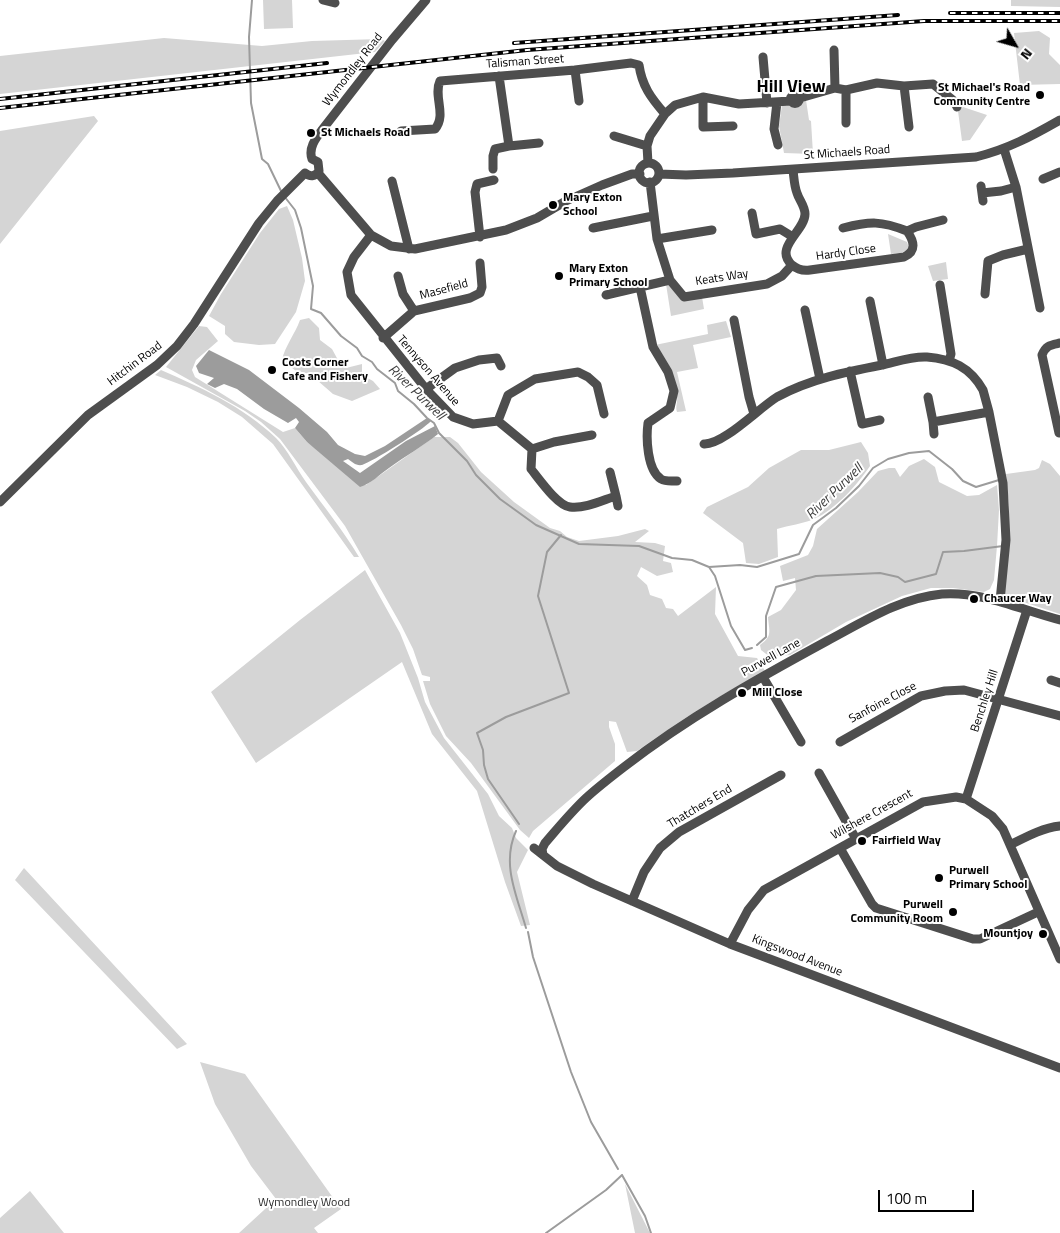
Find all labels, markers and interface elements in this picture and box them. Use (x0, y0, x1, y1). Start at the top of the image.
north arrow (990, 20, 1040, 70)
street label: Wymondley Road (320, 31, 386, 109)
text: N (1016, 44, 1038, 65)
street label: Talisman Street (485, 52, 565, 72)
district label: Hill View (756, 77, 826, 99)
place label: St Michael's Road Community Centre (934, 81, 1030, 109)
marker: St Michael's Road Community Centre (1034, 89, 1046, 101)
place label: St Michaels Road (321, 126, 410, 140)
marker: St Michaels Road (305, 127, 317, 139)
street label: St Michaels Road (803, 143, 891, 163)
place label: Mary Exton School (563, 191, 622, 219)
marker: Mary Exton School (547, 199, 559, 211)
street label: Hardy Close (815, 242, 877, 264)
place label: Mary Exton Primary School (569, 262, 647, 290)
street label: Keats Way (695, 267, 749, 289)
marker: Mary Exton Primary School (553, 270, 565, 282)
street label: Masefield (418, 277, 470, 303)
street label: Tennyson Avenue (394, 333, 462, 409)
street label: Hitchin Road (105, 339, 165, 389)
place label: Coots Corner Cafe and Fishery (282, 356, 368, 384)
water label: River Purwell (384, 362, 448, 424)
marker: Coots Corner Cafe and Fishery (266, 364, 278, 376)
water label: River Purwell (803, 461, 867, 523)
place label: Chaucer Way (984, 592, 1051, 606)
marker: Chaucer Way (968, 593, 980, 605)
street label: Purwell Lane (739, 636, 803, 680)
street label: Benchley Hill (968, 668, 1002, 734)
street label: Sanfoine Close (847, 679, 919, 727)
place label: Mill Close (752, 686, 802, 700)
marker: Mill Close (736, 687, 748, 699)
street label: Thatchers End (665, 782, 735, 832)
street label: Wilshere Crescent (829, 787, 915, 843)
place label: Fairfield Way (872, 834, 941, 848)
marker: Fairfield Way (856, 835, 868, 847)
place label: Purwell Primary School (949, 864, 1027, 892)
marker: Purwell Primary School (933, 872, 945, 884)
place label: Purwell Community Room (851, 898, 943, 926)
marker: Purwell Community Room (947, 906, 959, 918)
place label: Mountjoy (983, 927, 1033, 941)
marker: Mountjoy (1037, 928, 1049, 940)
street label: Kingswood Avenue (750, 932, 844, 980)
scale bar (880, 1180, 976, 1212)
text: 100 m (886, 1187, 927, 1210)
park label: Wymondley Wood (258, 1196, 350, 1210)

